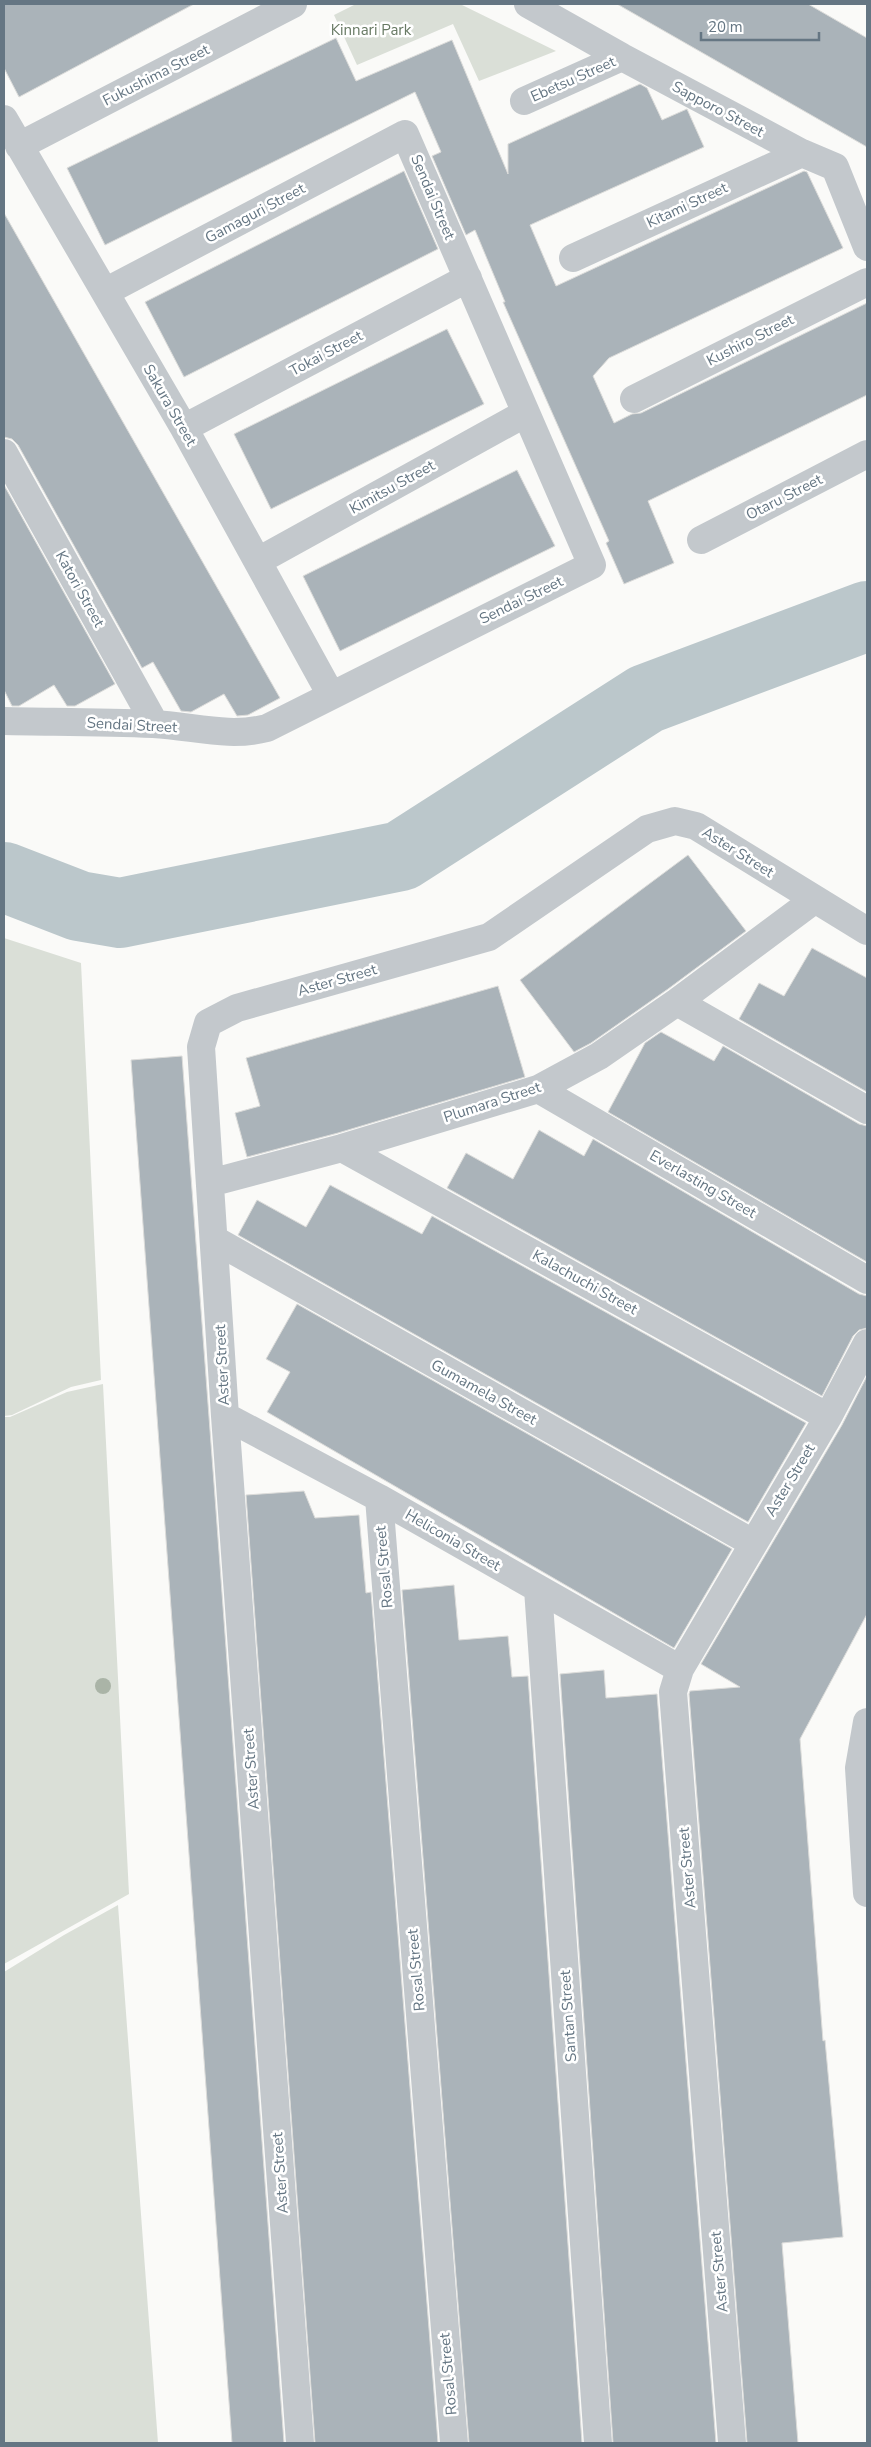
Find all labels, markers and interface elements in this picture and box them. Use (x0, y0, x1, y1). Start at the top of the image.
scale bar (701, 10, 818, 42)
text: 20 m (708, 17, 743, 37)
park label: Kinnari Park (331, 20, 412, 40)
street label: Fukushima Street (99, 39, 213, 111)
street label: Ebetsu Street (527, 51, 619, 107)
street label: Sapporo Street (669, 76, 768, 142)
street label: Sendai Street (406, 151, 460, 243)
street label: Kitami Street (643, 177, 731, 232)
street label: Gamaguri Street (202, 178, 309, 248)
street label: Kushiro Street (703, 309, 798, 371)
street label: Tokai Street (286, 325, 367, 381)
street label: Sakura Street (139, 361, 202, 450)
street label: Kimitsu Street (346, 455, 439, 519)
street label: Otaru Street (742, 469, 826, 525)
street label: Katori Street (51, 547, 110, 631)
street label: Sendai Street (476, 571, 567, 629)
street label: Sendai Street (86, 713, 179, 737)
street label: Aster Street (698, 822, 778, 882)
street label: Aster Street (295, 959, 380, 1001)
street label: Plumara Street (441, 1077, 544, 1127)
street label: Everlasting Street (646, 1145, 761, 1223)
street label: Kalachuchi Street (529, 1245, 642, 1320)
street label: Aster Street (210, 1323, 234, 1406)
street label: Gumamela Street (428, 1355, 541, 1430)
street label: Aster Street (760, 1439, 820, 1520)
street label: Heliconia Street (402, 1505, 505, 1576)
street label: Rosal Street (370, 1524, 398, 1609)
street label: Aster Street (238, 1727, 264, 1810)
street label: Aster Street (673, 1826, 701, 1909)
street label: Rosal Street (402, 1927, 430, 2012)
street label: Santan Street (555, 1969, 581, 2063)
street label: Aster Street (267, 2131, 293, 2214)
street label: Aster Street (705, 2230, 733, 2313)
street label: Rosal Street (434, 2331, 462, 2416)

